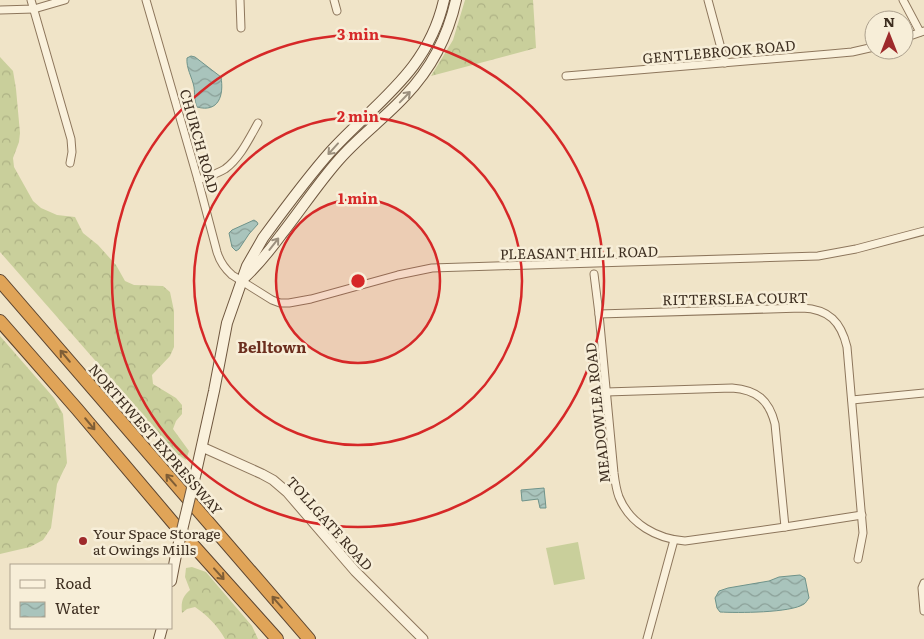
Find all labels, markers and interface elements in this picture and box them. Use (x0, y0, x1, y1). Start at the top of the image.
north arrow (864, 10, 914, 60)
text: N (883, 11, 895, 31)
text: 3 min (337, 22, 380, 45)
street label: GENTLEBROOK ROAD (642, 34, 797, 68)
street label: CHURCH ROAD (176, 87, 225, 196)
one-way arrow (398, 91, 410, 103)
text: 2 min (337, 104, 380, 127)
one-way arrow (327, 143, 339, 155)
text: 1 min (338, 186, 379, 209)
one-way arrow (268, 238, 279, 251)
street label: PLEASANT HILL ROAD (500, 241, 659, 263)
centre of rings (349, 272, 367, 290)
street label: RITTERSLEA COURT (662, 287, 808, 309)
district label: Belltown (238, 335, 307, 358)
street label: MEADOWLEA ROAD (580, 341, 614, 484)
one-way arrow (59, 350, 70, 363)
street label: NORTHWEST EXPRESSWAY (85, 359, 227, 519)
one-way arrow (84, 417, 95, 430)
street label: TOLLGATE ROAD (282, 472, 378, 575)
one-way arrow (165, 473, 176, 486)
place label: Your Space Storage at Owings Mills (93, 523, 220, 559)
marker: Your Space Storage at Owings Mills (77, 535, 89, 547)
legend (10, 564, 172, 629)
one-way arrow (213, 568, 225, 581)
text: Road (55, 571, 91, 594)
text: Water (55, 596, 100, 619)
one-way arrow (271, 596, 283, 609)

